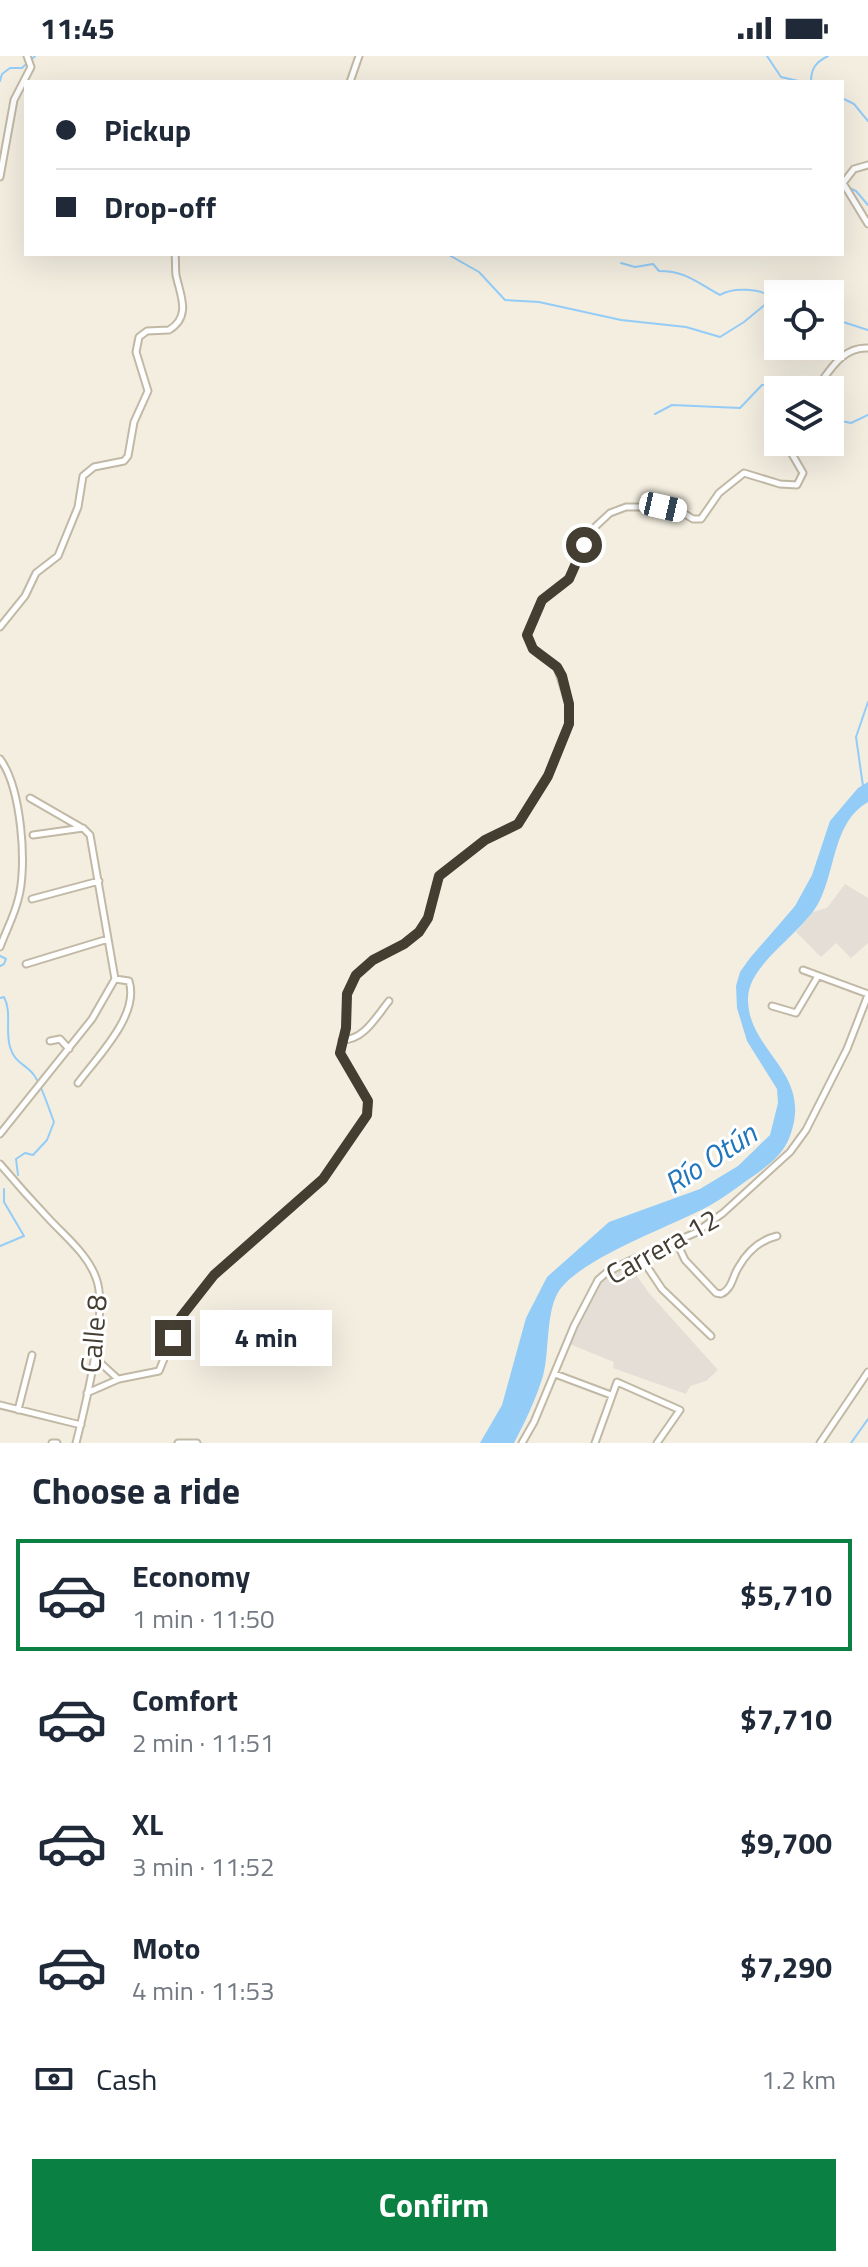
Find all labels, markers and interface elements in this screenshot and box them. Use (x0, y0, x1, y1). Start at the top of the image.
text: 11:45 (40, 5, 115, 51)
text: Pickup (104, 107, 191, 153)
text: Drop-off (104, 184, 216, 230)
map controls (764, 280, 844, 456)
button: locate (764, 280, 844, 360)
button: layers (764, 376, 844, 456)
car (637, 490, 689, 524)
route start (566, 527, 602, 563)
water label: Río Otún (654, 1110, 767, 1205)
street label: Carrera 12 (597, 1197, 727, 1295)
street label: Calle 8 (68, 1293, 118, 1375)
callout: 4 min (201, 1310, 333, 1366)
text: 4 min (234, 1318, 298, 1357)
route end (155, 1320, 191, 1356)
text: Choose a ride (32, 1463, 240, 1518)
text: Economy (132, 1553, 250, 1599)
icon: car (36, 1559, 108, 1631)
text: $5,710 (740, 1572, 832, 1618)
text: 1 min · 11:50 (132, 1599, 275, 1638)
text: Comfort (132, 1677, 238, 1723)
icon: car (36, 1683, 108, 1755)
text: $7,710 (740, 1696, 832, 1742)
text: 2 min · 11:51 (132, 1723, 275, 1762)
text: XL (132, 1801, 163, 1847)
icon: car (36, 1807, 108, 1879)
text: $9,700 (740, 1820, 832, 1866)
text: 3 min · 11:52 (132, 1847, 275, 1886)
text: Moto (132, 1925, 200, 1971)
icon: car (36, 1931, 108, 2003)
text: $7,290 (740, 1944, 832, 1990)
text: 4 min · 11:53 (132, 1971, 275, 2010)
text: Cash (96, 2056, 157, 2102)
icon: cash (32, 2057, 76, 2101)
text: 1.2 km (761, 2060, 836, 2099)
button: Confirm (32, 2159, 836, 2251)

